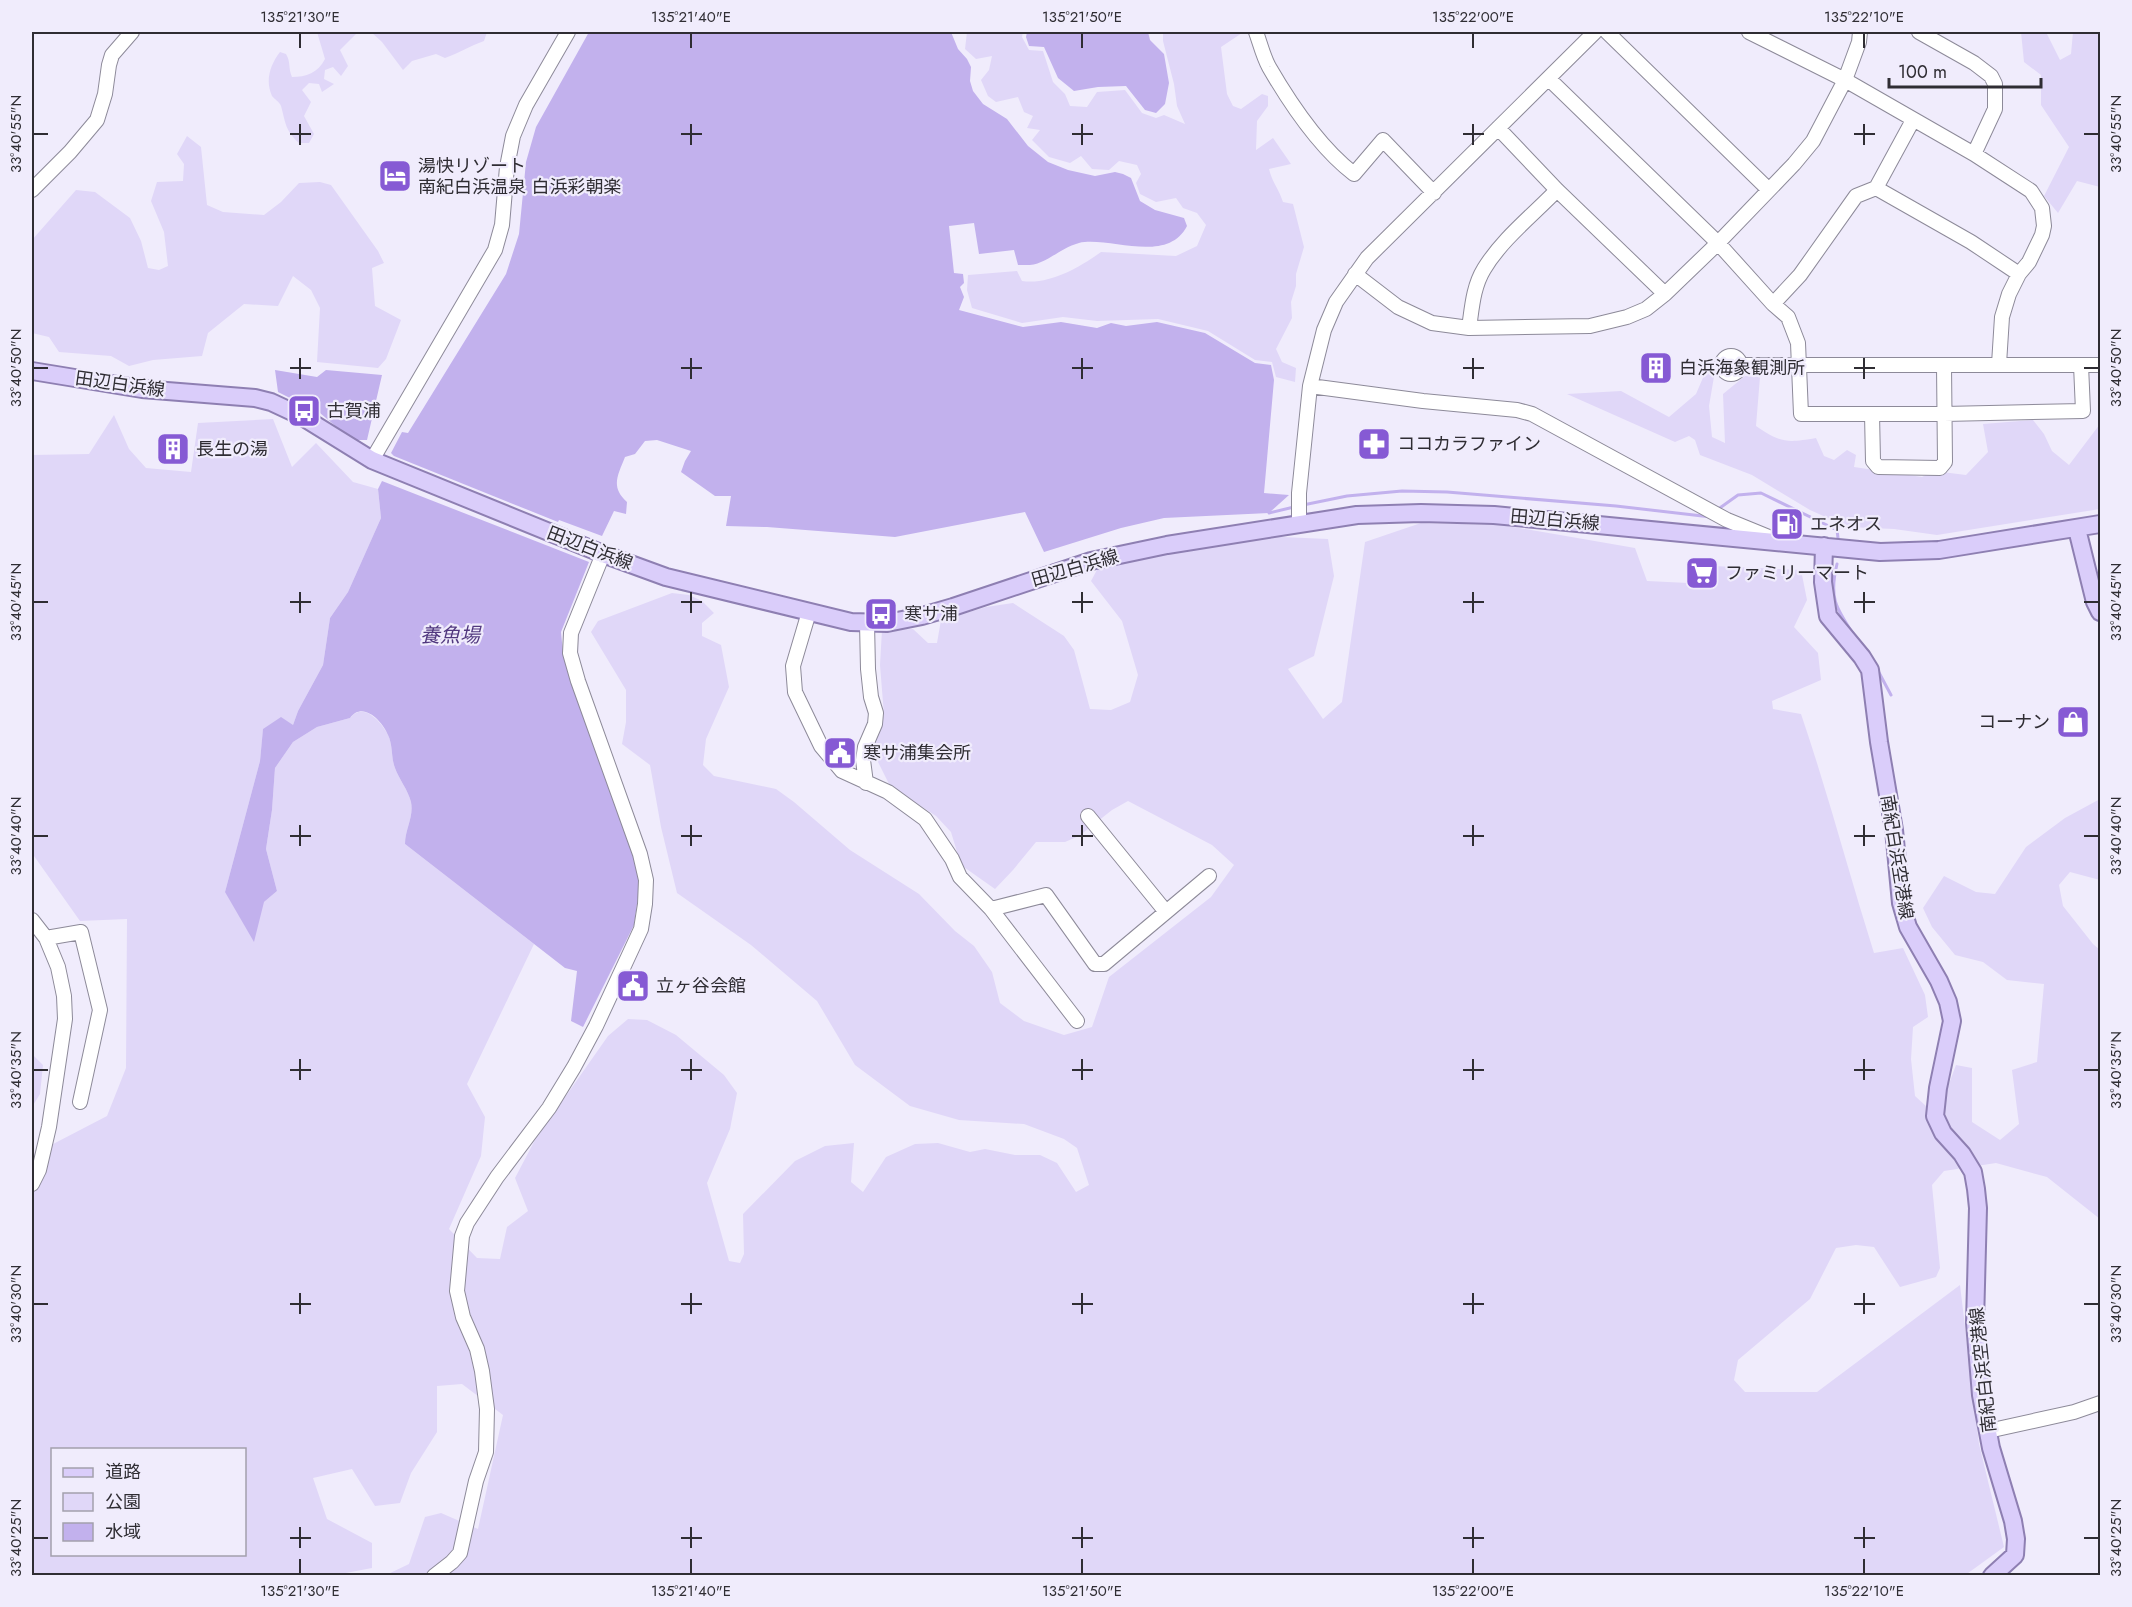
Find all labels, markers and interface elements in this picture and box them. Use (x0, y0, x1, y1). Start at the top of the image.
text: 135°21'30"E (260, 6, 340, 28)
text: 135°21'40"E (651, 6, 731, 28)
text: 135°21'50"E (1042, 6, 1122, 28)
text: 135°22'00"E (1432, 6, 1514, 28)
text: 135°22'10"E (1824, 6, 1904, 28)
scale bar (1889, 51, 2040, 89)
text: 100 m (1898, 59, 1947, 85)
text: 33°40'55"N (5, 95, 27, 173)
text: 33°40'55"N (2105, 95, 2127, 173)
place label: 湯快リゾート 南紀白浜温泉 白浜彩朝楽 (418, 153, 621, 200)
hotel icon: 湯快リゾート 南紀白浜温泉 白浜彩朝楽 (377, 158, 413, 194)
text: 33°40'50"N (5, 329, 27, 407)
text: 33°40'50"N (2105, 329, 2127, 407)
building icon: 白浜海象観測所 (1638, 350, 1674, 386)
place label: 白浜海象観測所 (1679, 355, 1805, 381)
street label: 田辺白浜線 (74, 365, 166, 403)
bus stop icon: 古賀浦 (286, 393, 322, 429)
place label: 古賀浦 (327, 398, 381, 424)
pharmacy icon: ココカラファイン (1356, 426, 1392, 462)
building icon: 長生の湯 (155, 431, 191, 467)
place label: ココカラファイン (1397, 431, 1541, 457)
place label: 長生の湯 (196, 436, 268, 462)
street label: 田辺白浜線 (1509, 503, 1601, 537)
fuel station icon: エネオス (1769, 506, 1805, 542)
place label: エネオス (1810, 511, 1882, 537)
street label: 田辺白浜線 (543, 520, 637, 576)
street label: 田辺白浜線 (1028, 543, 1122, 593)
supermarket icon: ファミリーマート (1684, 555, 1720, 591)
place label: ファミリーマート (1725, 560, 1869, 586)
text: 33°40'45"N (5, 563, 27, 641)
text: 33°40'45"N (2105, 563, 2127, 641)
bus stop icon: 寒サ浦 (863, 596, 899, 632)
place label: 寒サ浦 (904, 601, 958, 627)
water label: 養魚場 (420, 621, 482, 650)
shop icon: コーナン (2055, 704, 2091, 740)
place label: コーナン (1978, 709, 2050, 735)
public building icon: 寒サ浦集会所 (822, 735, 858, 771)
place label: 寒サ浦集会所 (863, 740, 971, 766)
street label: 南紀白浜空港線 (1874, 793, 1920, 921)
text: 33°40'40"N (5, 797, 27, 875)
text: 33°40'40"N (2105, 797, 2127, 875)
public building icon: 立ヶ谷会館 (615, 968, 651, 1004)
place label: 立ヶ谷会館 (656, 973, 746, 999)
text: 33°40'35"N (5, 1031, 27, 1109)
text: 33°40'35"N (2105, 1031, 2127, 1109)
text: 33°40'30"N (5, 1265, 27, 1343)
text: 33°40'30"N (2105, 1265, 2127, 1343)
street label: 南紀白浜空港線 (1963, 1306, 2003, 1434)
legend (51, 1448, 246, 1556)
text: 道路 (105, 1459, 141, 1485)
text: 公園 (105, 1489, 141, 1515)
text: 33°40'25"N (5, 1499, 27, 1577)
text: 33°40'25"N (2105, 1499, 2127, 1577)
text: 水域 (105, 1519, 141, 1545)
text: 135°21'30"E (260, 1580, 340, 1602)
text: 135°21'40"E (651, 1580, 731, 1602)
text: 135°21'50"E (1042, 1580, 1122, 1602)
text: 135°22'00"E (1432, 1580, 1514, 1602)
text: 135°22'10"E (1824, 1580, 1904, 1602)

